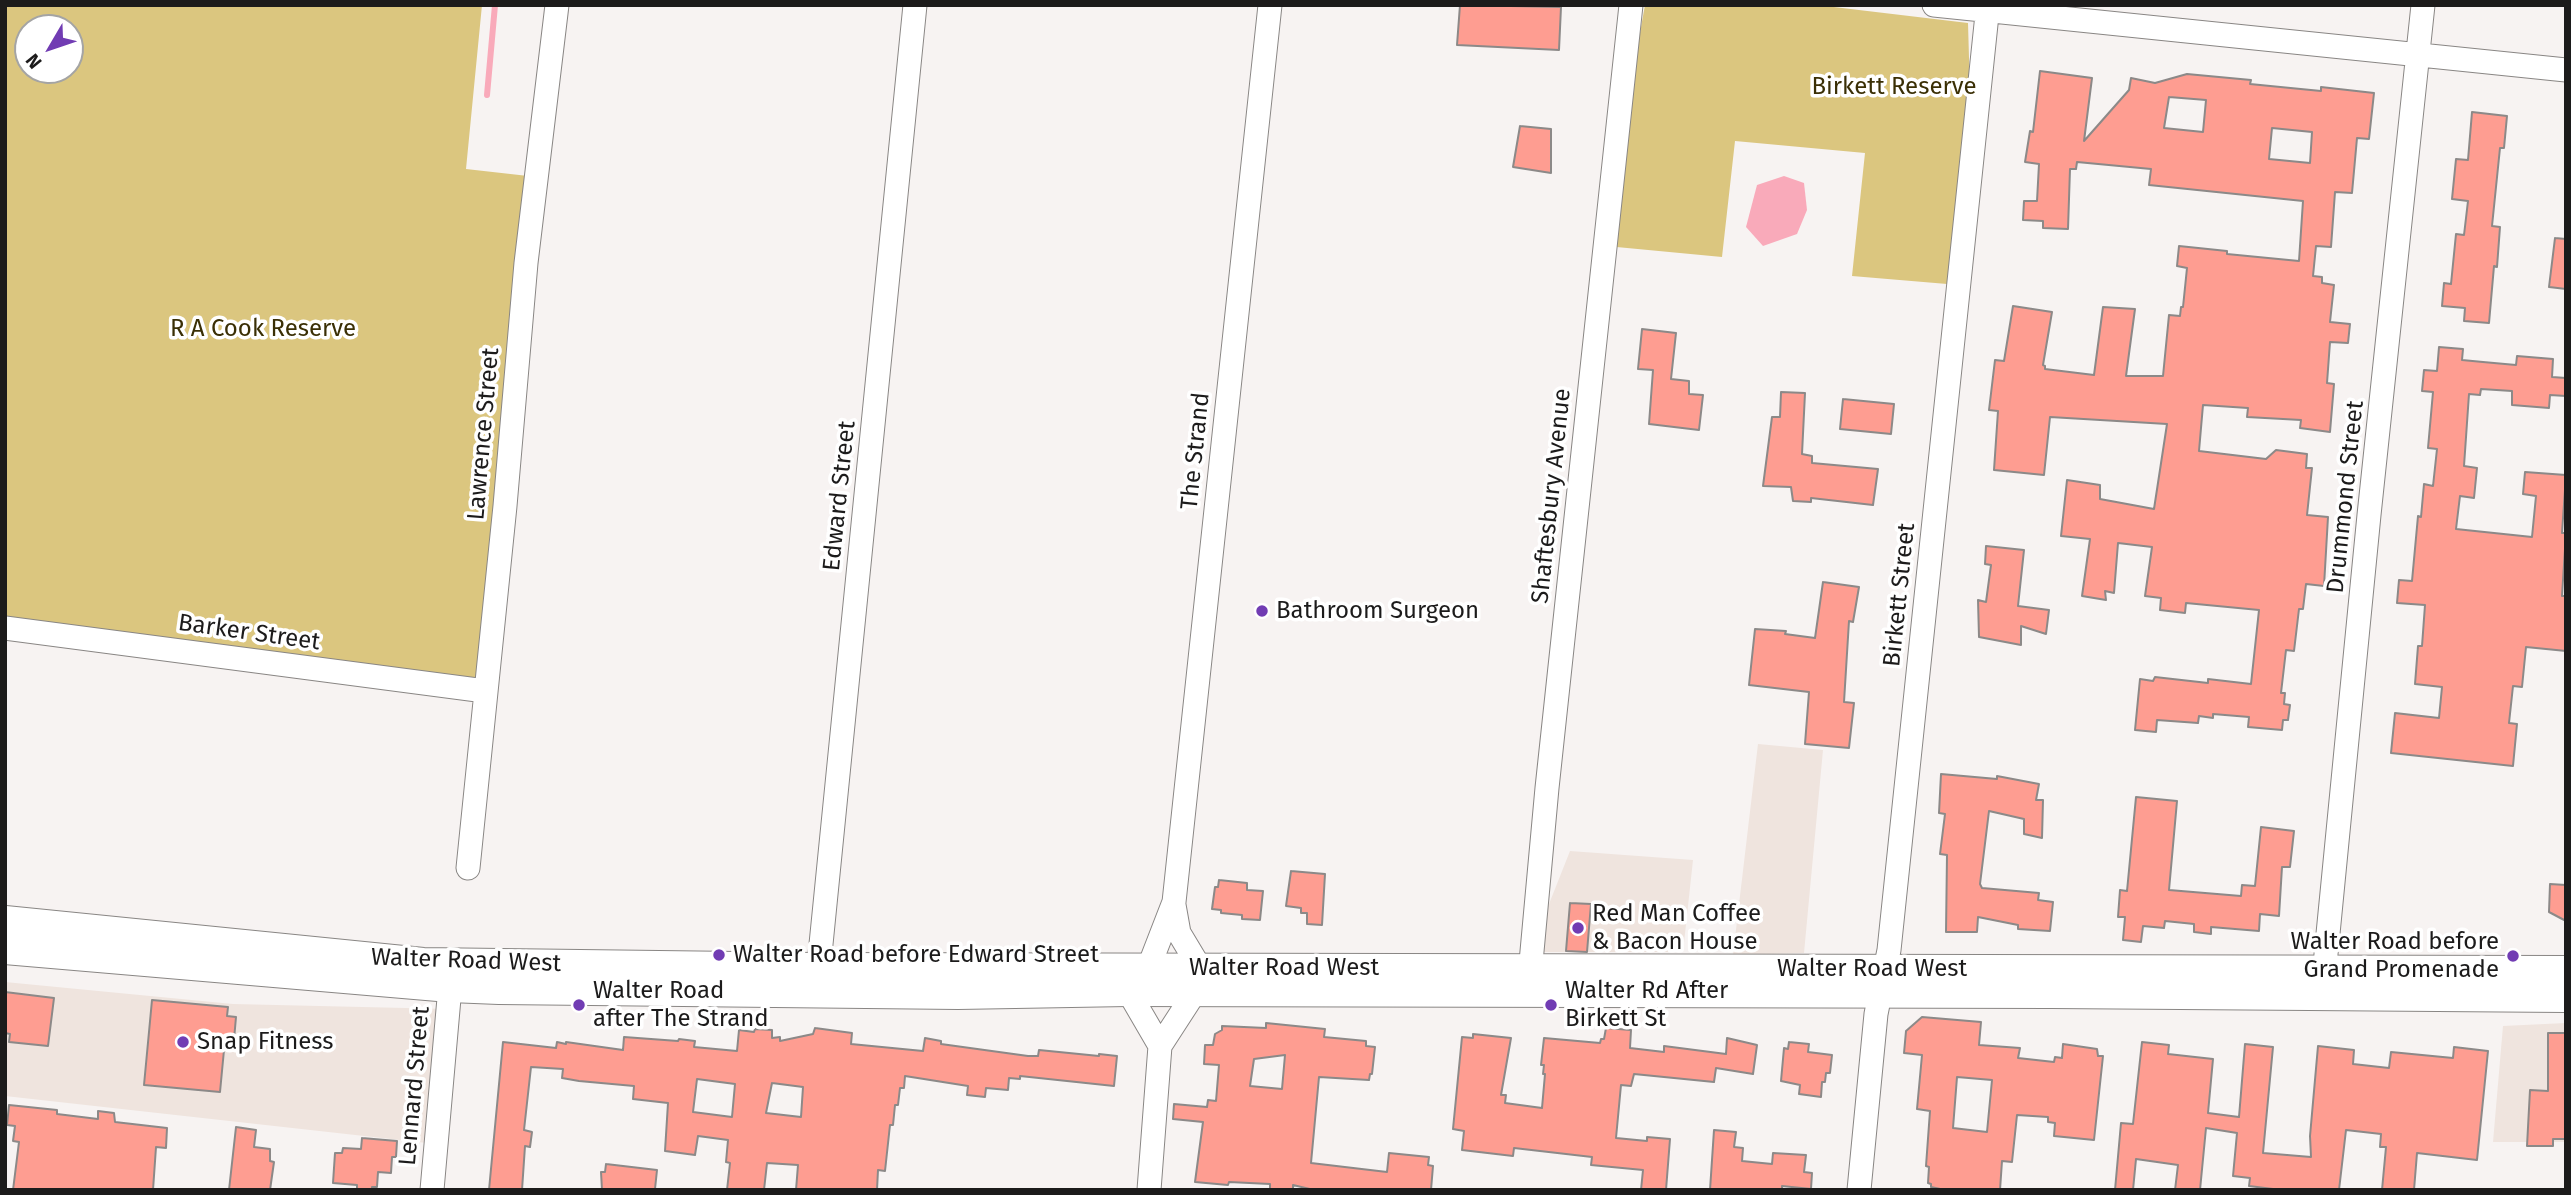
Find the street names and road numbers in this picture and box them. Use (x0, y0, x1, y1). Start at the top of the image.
street label: Lawrence Street (462, 347, 506, 521)
street label: Shaftesbury Avenue (1526, 387, 1578, 605)
street label: The Strand (1176, 391, 1216, 511)
street label: Drummond Street (2322, 399, 2370, 595)
street label: Edward Street (818, 419, 862, 573)
street label: Birkett Street (1878, 522, 1922, 668)
street label: Barker Street (176, 609, 322, 657)
street label: Walter Road West (370, 943, 562, 979)
street label: Walter Road West (1189, 954, 1379, 982)
street label: Walter Road West (1777, 955, 1967, 983)
street label: Lennard Street (394, 1005, 436, 1167)

